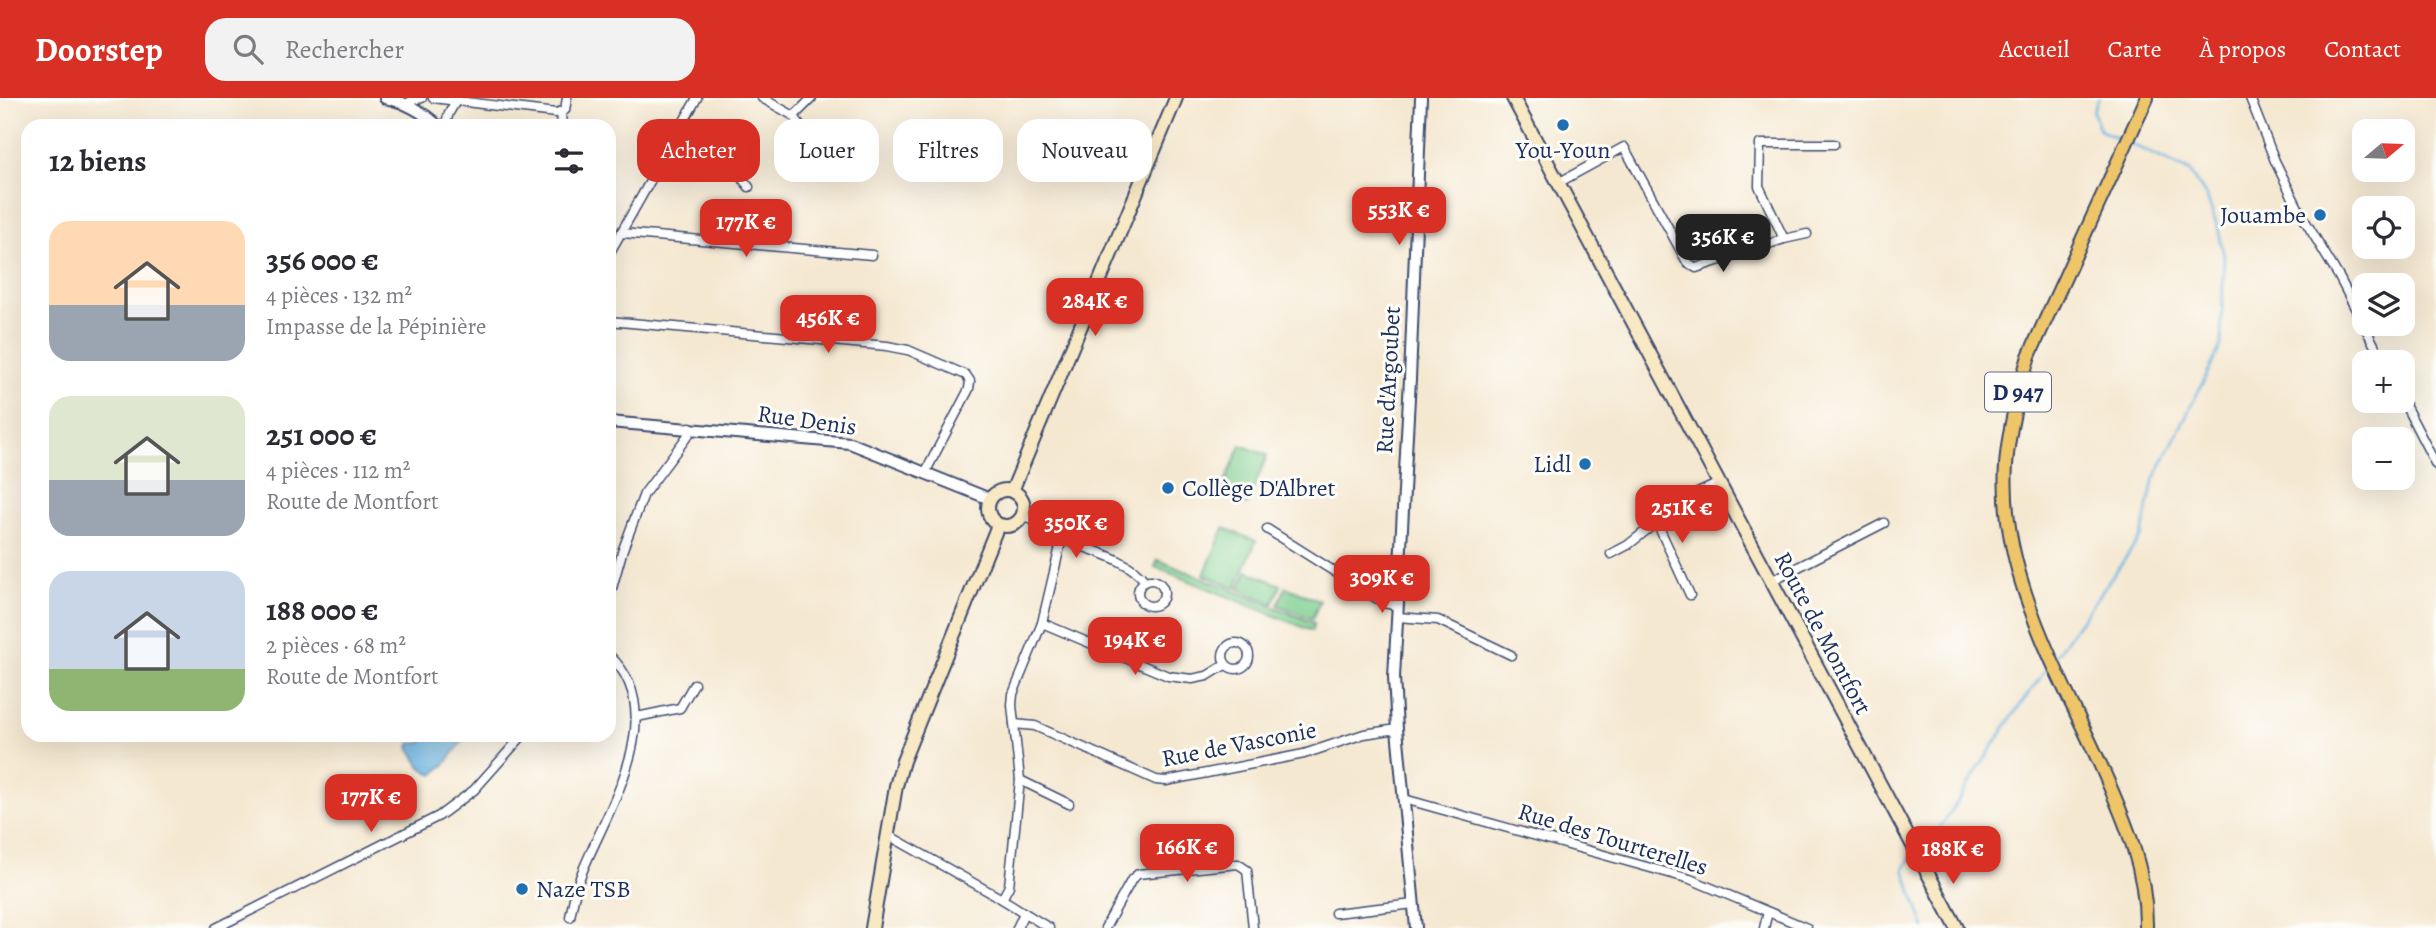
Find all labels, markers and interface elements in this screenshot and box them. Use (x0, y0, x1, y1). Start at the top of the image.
search box (205, 18, 695, 81)
text: Doorstep (35, 27, 163, 72)
icon: search (229, 30, 267, 68)
text: Rechercher (285, 32, 404, 67)
text: Accueil (1999, 33, 2069, 65)
text: Carte (2107, 33, 2162, 65)
text: À propos (2200, 33, 2286, 65)
text: Contact (2324, 33, 2401, 65)
marker: You-Youn (1555, 117, 1571, 133)
chip: Acheter (637, 119, 760, 182)
chip: Louer (774, 119, 879, 182)
chip: Filtres (893, 119, 1003, 182)
chip: Nouveau (1017, 119, 1152, 182)
north arrow (2352, 119, 2415, 182)
map controls (2352, 119, 2415, 490)
place label: You-Youn (1515, 134, 1610, 166)
text: 12 biens (49, 141, 147, 181)
icon: filters (550, 142, 588, 180)
pin: 553K € (1342, 188, 1456, 247)
text: 553K € (1368, 194, 1430, 225)
button: locate (2352, 196, 2415, 259)
place label: Jouambe (2220, 199, 2306, 231)
pin: 177K € (689, 200, 803, 259)
text: 177K € (716, 206, 776, 237)
marker: Jouambe (2312, 207, 2328, 223)
pin: 356K € (1666, 214, 1780, 274)
text: 356K € (1692, 221, 1754, 252)
text: 356 000 € (266, 240, 379, 280)
icon: home (105, 249, 189, 333)
button: layers (2352, 273, 2415, 336)
pin: 284K € (1038, 278, 1152, 338)
text: 4 pièces · 132 m² (266, 280, 412, 311)
text: 284K € (1062, 285, 1128, 316)
pin: 456K € (771, 296, 885, 355)
text: 456K € (796, 302, 860, 333)
street label: Rue d'Argoubet (1368, 305, 1408, 455)
text: Impasse de la Pépinière (266, 311, 486, 342)
button: + (2352, 350, 2415, 413)
road number: D 947 (1985, 372, 2051, 412)
street label: Rue Denis (755, 397, 859, 443)
text: 251 000 € (266, 415, 377, 455)
icon: home (105, 424, 189, 508)
button: − (2352, 427, 2415, 490)
place label: Lidl (1533, 448, 1571, 480)
text: 4 pièces · 112 m² (266, 455, 410, 486)
marker: Lidl (1577, 456, 1593, 472)
place label: Collège D'Albret (1182, 472, 1336, 504)
marker: Collège D'Albret (1160, 480, 1176, 496)
text: Route de Montfort (266, 486, 439, 517)
pin: 251K € (1625, 486, 1739, 545)
text: 251K € (1651, 492, 1713, 523)
pin: 350K € (1019, 500, 1133, 560)
text: 350K € (1044, 507, 1108, 538)
street label: Route de Montfort (1767, 546, 1879, 720)
pin: 309K € (1325, 556, 1439, 615)
text: 309K € (1350, 562, 1414, 593)
text: 188 000 € (266, 590, 378, 630)
icon: home (105, 599, 189, 683)
pin: 194K € (1078, 618, 1192, 677)
text: 194K € (1104, 624, 1166, 655)
text: 2 pièces · 68 m² (266, 630, 406, 661)
text: Route de Montfort (266, 661, 439, 692)
street label: Rue de Vasconie (1159, 713, 1319, 775)
pin: 177K € (314, 774, 428, 834)
text: 177K € (341, 781, 401, 812)
street label: Rue des Tourterelles (1514, 795, 1712, 883)
pin: 166K € (1130, 824, 1244, 884)
pin: 188K € (1896, 826, 2010, 886)
text: 166K € (1156, 831, 1218, 862)
text: 188K € (1922, 833, 1984, 864)
place label: Naze TSB (536, 873, 631, 905)
marker: Naze TSB (514, 881, 530, 897)

